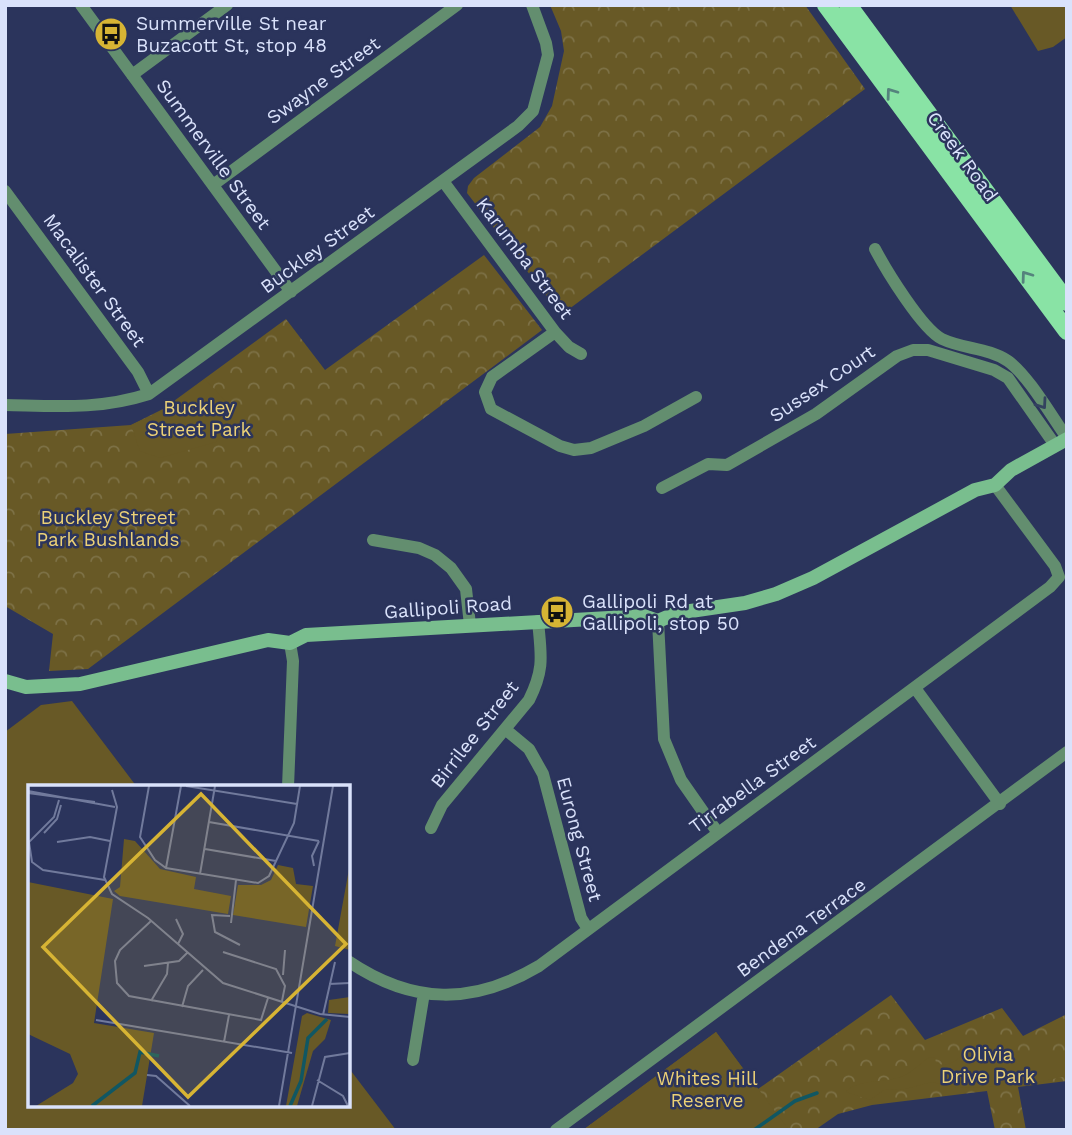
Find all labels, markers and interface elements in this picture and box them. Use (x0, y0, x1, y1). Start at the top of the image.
place label: Summerville St near Buzacott St, stop 48 (136, 12, 327, 57)
bus stop icon: Summerville St near Buzacott St, stop 48 (92, 15, 130, 53)
street label: Swayne Street (262, 32, 384, 129)
street label: Summerville Street (151, 75, 276, 234)
one-way arrow (887, 89, 899, 101)
street label: Creek Road (922, 107, 1003, 206)
street label: Karumba Street (471, 193, 578, 324)
street label: Buckley Street (256, 200, 379, 298)
street label: Macalister Street (39, 209, 151, 351)
one-way arrow (1022, 272, 1034, 284)
street label: Sussex Court (765, 340, 879, 427)
park label: Buckley Street Park (147, 396, 251, 441)
one-way arrow (1034, 396, 1046, 409)
park label: Buckley Street Park Bushlands (36, 506, 180, 551)
place label: Gallipoli Rd at Gallipoli, stop 50 (582, 590, 740, 635)
street label: Gallipoli Road (383, 592, 513, 623)
bus stop icon: Gallipoli Rd at Gallipoli, stop 50 (538, 593, 576, 631)
street label: Birrilee Street (425, 676, 523, 792)
street label: Tirrabella Street (685, 731, 820, 838)
street label: Eurong Street (552, 774, 607, 904)
inset map (28, 785, 350, 1107)
street label: Bendena Terrace (732, 873, 870, 982)
park label: Olivia Drive Park (941, 1043, 1036, 1088)
park label: Whites Hill Reserve (656, 1067, 758, 1112)

